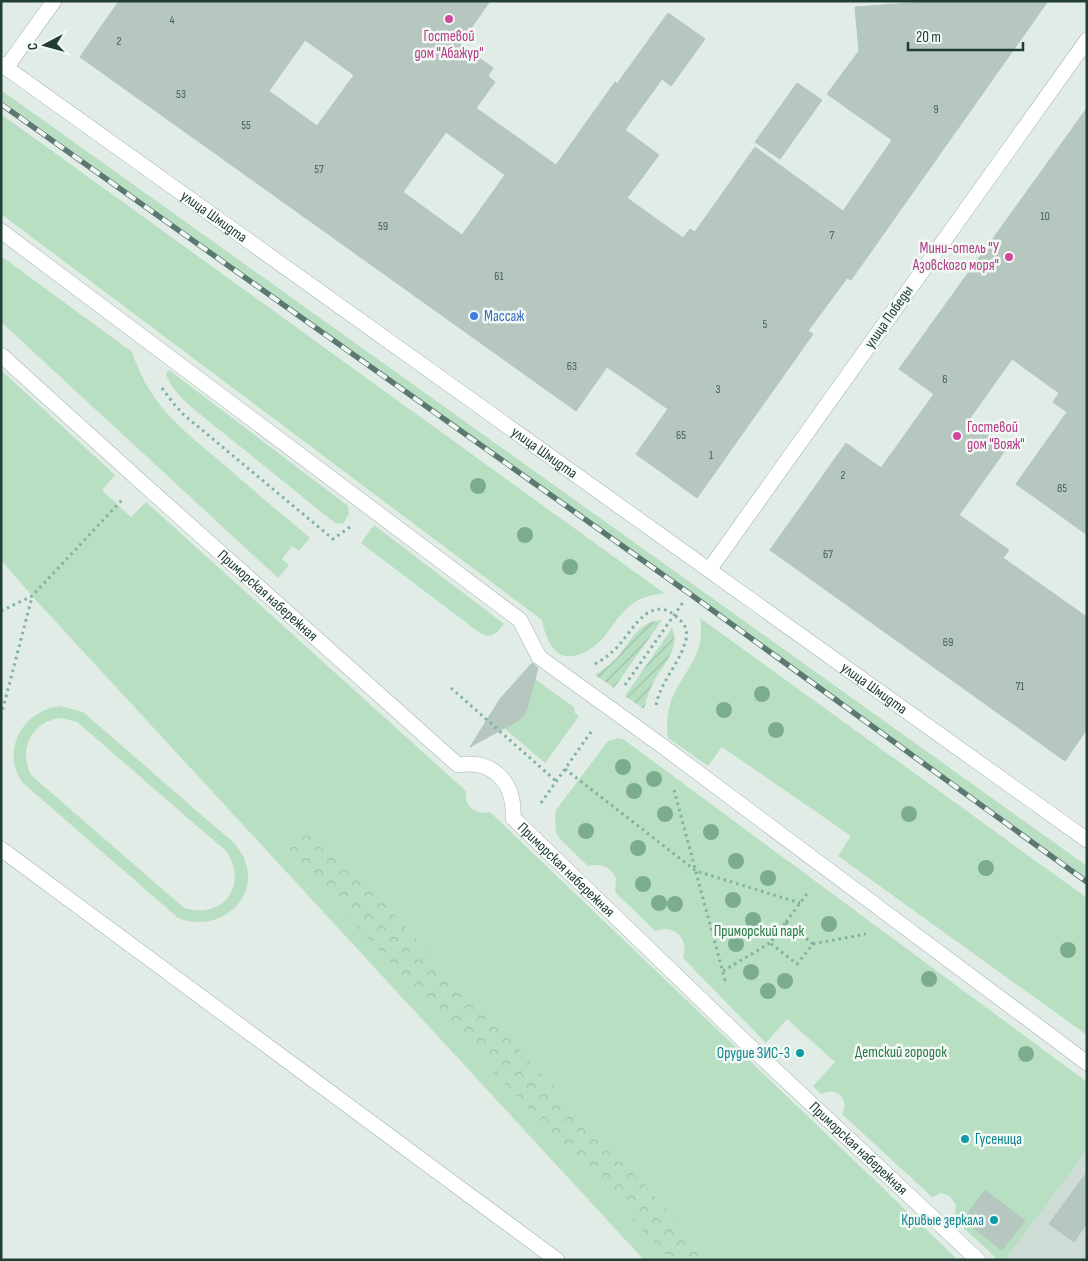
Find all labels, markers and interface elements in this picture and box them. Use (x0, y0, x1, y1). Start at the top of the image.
house number: 4 (169, 13, 175, 28)
marker: Гостевой дом "Абажур" (443, 13, 455, 25)
north arrow (20, 20, 70, 70)
scale bar (908, 20, 1023, 52)
place label: Гостевой дом "Абажур" (414, 27, 484, 63)
text: 20 m (916, 28, 941, 47)
house number: 2 (117, 34, 122, 49)
text: С (24, 42, 41, 51)
house number: 53 (176, 87, 186, 102)
house number: 9 (933, 102, 939, 117)
house number: 55 (241, 118, 251, 133)
house number: 57 (314, 162, 324, 177)
street label: улица Шмидта (177, 186, 251, 247)
house number: 10 (1040, 209, 1050, 224)
house number: 59 (378, 219, 388, 234)
house number: 7 (830, 228, 835, 243)
place label: Мини-отель "У Азовского моря" (912, 239, 1000, 275)
marker: Мини-отель "У Азовского моря" (1003, 251, 1015, 263)
house number: 61 (494, 269, 505, 284)
street label: улица Победы (860, 282, 918, 352)
place label: Массаж (484, 307, 524, 326)
marker: Массаж (468, 310, 480, 322)
house number: 5 (763, 317, 768, 332)
house number: 63 (567, 359, 577, 374)
house number: 6 (942, 372, 948, 387)
house number: 3 (715, 382, 721, 397)
place label: Гостевой дом "Вояж" (967, 418, 1025, 454)
street label: улица Шмидта (508, 422, 582, 483)
house number: 65 (676, 428, 686, 443)
marker: Гостевой дом "Вояж" (951, 430, 963, 442)
house number: 1 (709, 448, 714, 463)
house number: 2 (841, 468, 846, 483)
house number: 85 (1057, 481, 1067, 496)
street label: Приморская набережная (214, 545, 322, 645)
house number: 67 (823, 547, 833, 562)
house number: 69 (943, 635, 953, 650)
street label: улица Шмидта (837, 658, 911, 718)
house number: 71 (1015, 679, 1025, 694)
street label: Приморская набережная (514, 818, 619, 921)
park label: Приморский парк (714, 922, 805, 941)
park label: Детский городок (855, 1043, 947, 1062)
place label: Орудие ЗИС-3 (717, 1044, 790, 1063)
marker: Орудие ЗИС-3 (794, 1047, 806, 1059)
street label: Приморская набережная (805, 1097, 912, 1199)
place label: Гусеница (975, 1130, 1022, 1149)
marker: Гусеница (959, 1133, 971, 1145)
place label: Кривые зеркала (901, 1211, 984, 1230)
marker: Кривые зеркала (988, 1214, 1000, 1226)

